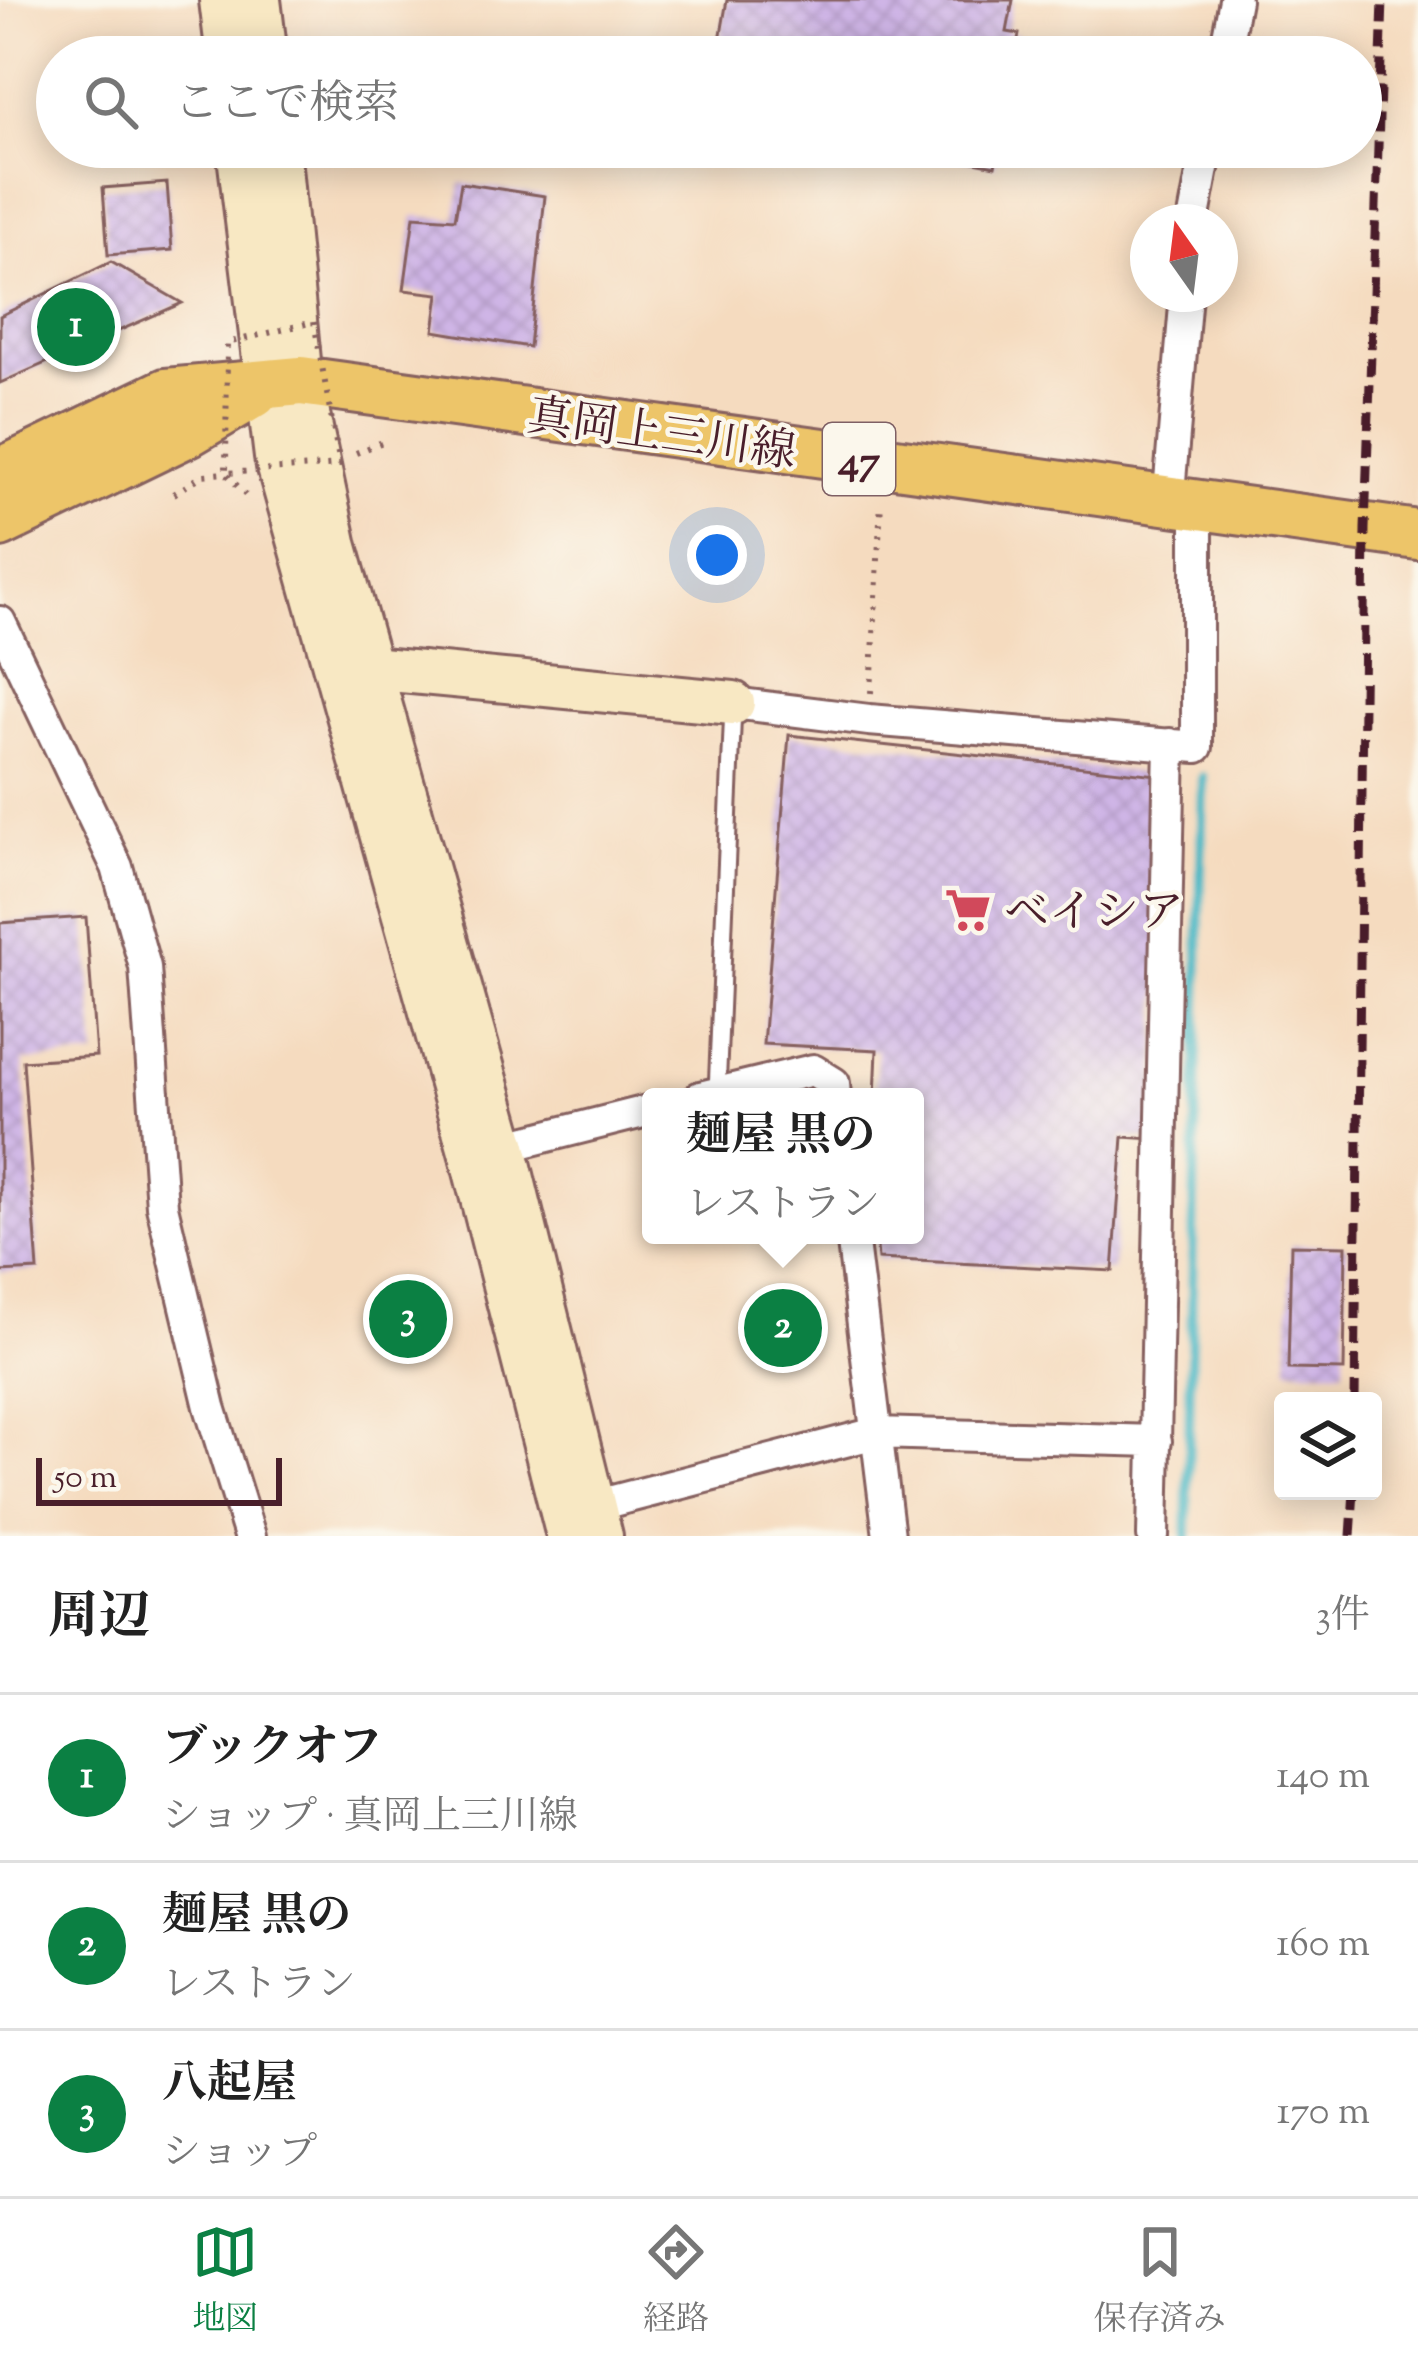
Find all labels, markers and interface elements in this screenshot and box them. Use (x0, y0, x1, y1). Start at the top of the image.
search box (36, 36, 1382, 168)
icon: search (78, 69, 144, 135)
text: ここで検索 (174, 74, 399, 139)
north arrow (1130, 204, 1238, 312)
pin: 1 (37, 282, 115, 372)
street label: 真岡上三川線 (523, 386, 799, 488)
road number: 47 (823, 423, 895, 495)
your location (687, 525, 747, 585)
place label: ベイシア (1004, 883, 1184, 948)
supermarket icon: ベイシア (943, 885, 993, 935)
popup (642, 1088, 924, 1244)
text: 麺屋 黒の (686, 1106, 876, 1171)
text: レストラン (686, 1179, 880, 1235)
pin: 3 (369, 1274, 447, 1364)
pin: 2 (744, 1283, 822, 1373)
map controls (1274, 1392, 1382, 1500)
button: layers (1274, 1392, 1382, 1500)
scale bar (36, 1452, 282, 1505)
text: 50 m (54, 1455, 117, 1503)
text: 周辺 (48, 1583, 150, 1656)
text: 3件 (1315, 1590, 1370, 1646)
text: ブックオフ (162, 1718, 383, 1783)
text: 1 (80, 1750, 94, 1806)
text: 140 m (1276, 1750, 1370, 1806)
text: ショップ · 真岡上三川線 (162, 1791, 578, 1847)
text: 麺屋 黒の (162, 1886, 352, 1951)
text: 2 (78, 1918, 96, 1974)
text: 160 m (1276, 1918, 1370, 1974)
text: レストラン (162, 1959, 356, 2015)
text: 八起屋 (162, 2054, 297, 2119)
text: 3 (79, 2086, 95, 2142)
text: 170 m (1277, 2086, 1370, 2142)
text: ショップ (162, 2127, 317, 2183)
tab: 地図 (192, 2219, 258, 2345)
tab: 経路 (643, 2219, 709, 2345)
tab: 保存済み (1094, 2219, 1226, 2345)

